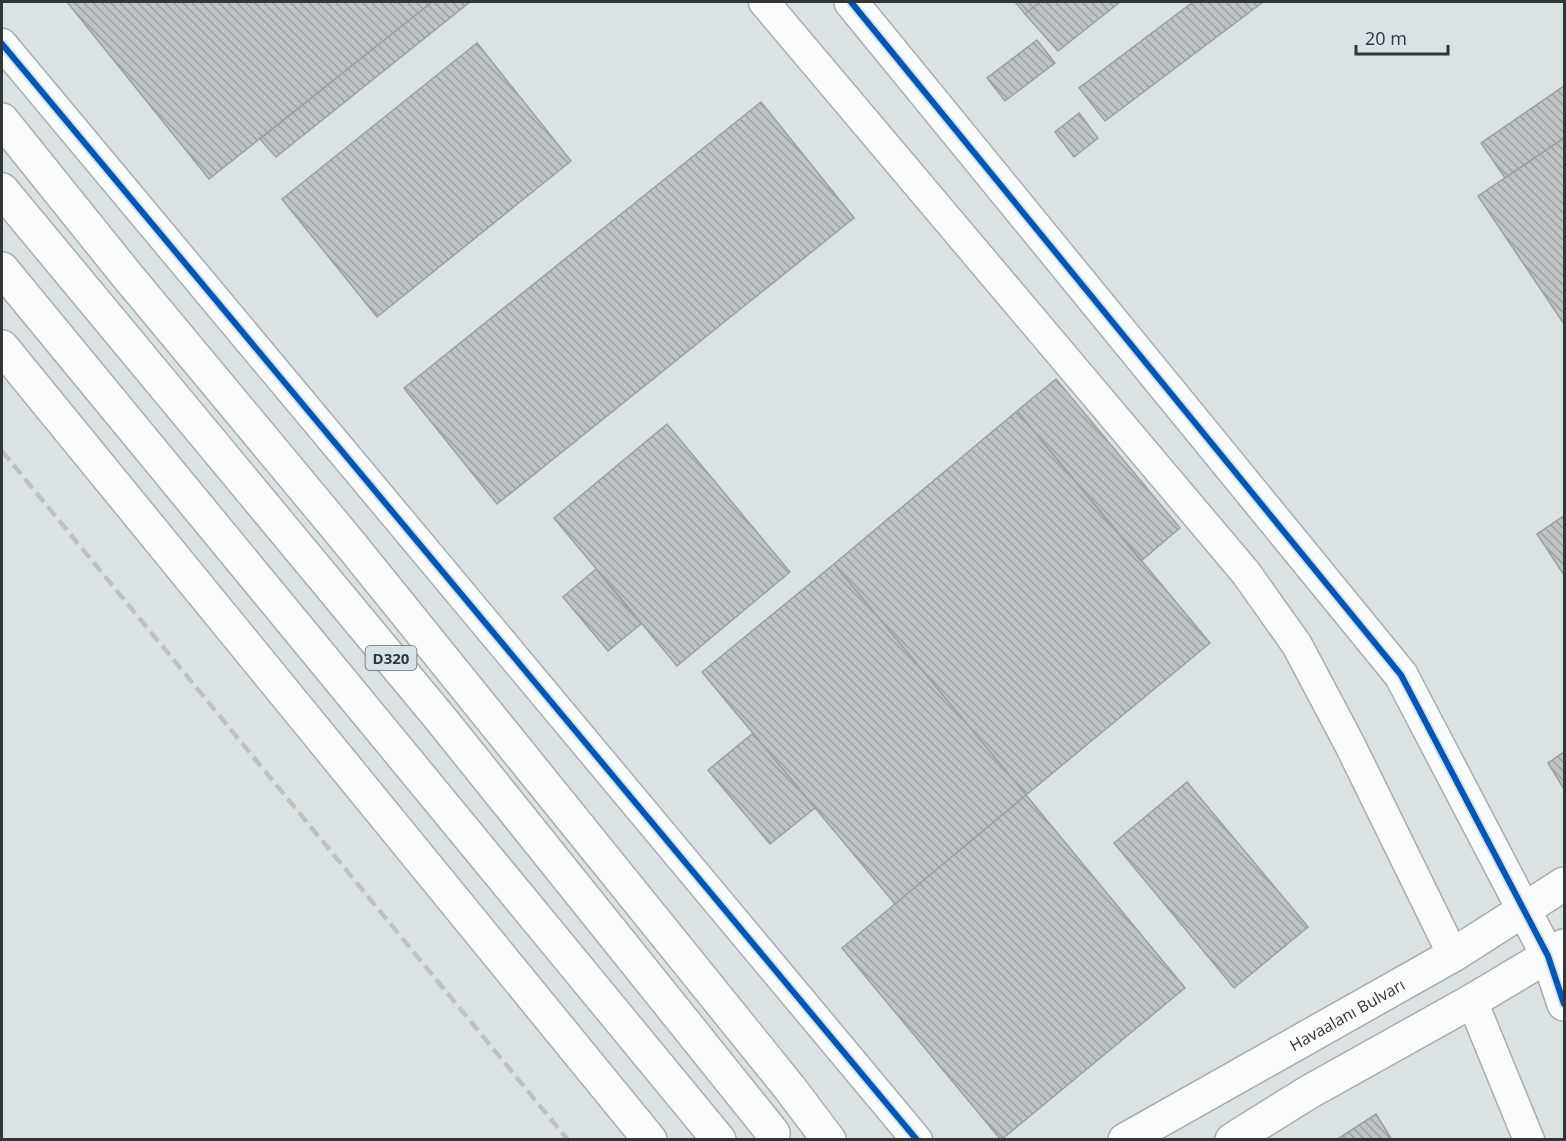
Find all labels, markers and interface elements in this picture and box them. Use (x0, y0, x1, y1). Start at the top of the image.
scale bar (1356, 18, 1448, 56)
text: 20 m (1365, 26, 1407, 50)
road number: D320 (366, 646, 416, 670)
street label: Havaalanı Bulvarı (1285, 973, 1409, 1056)

